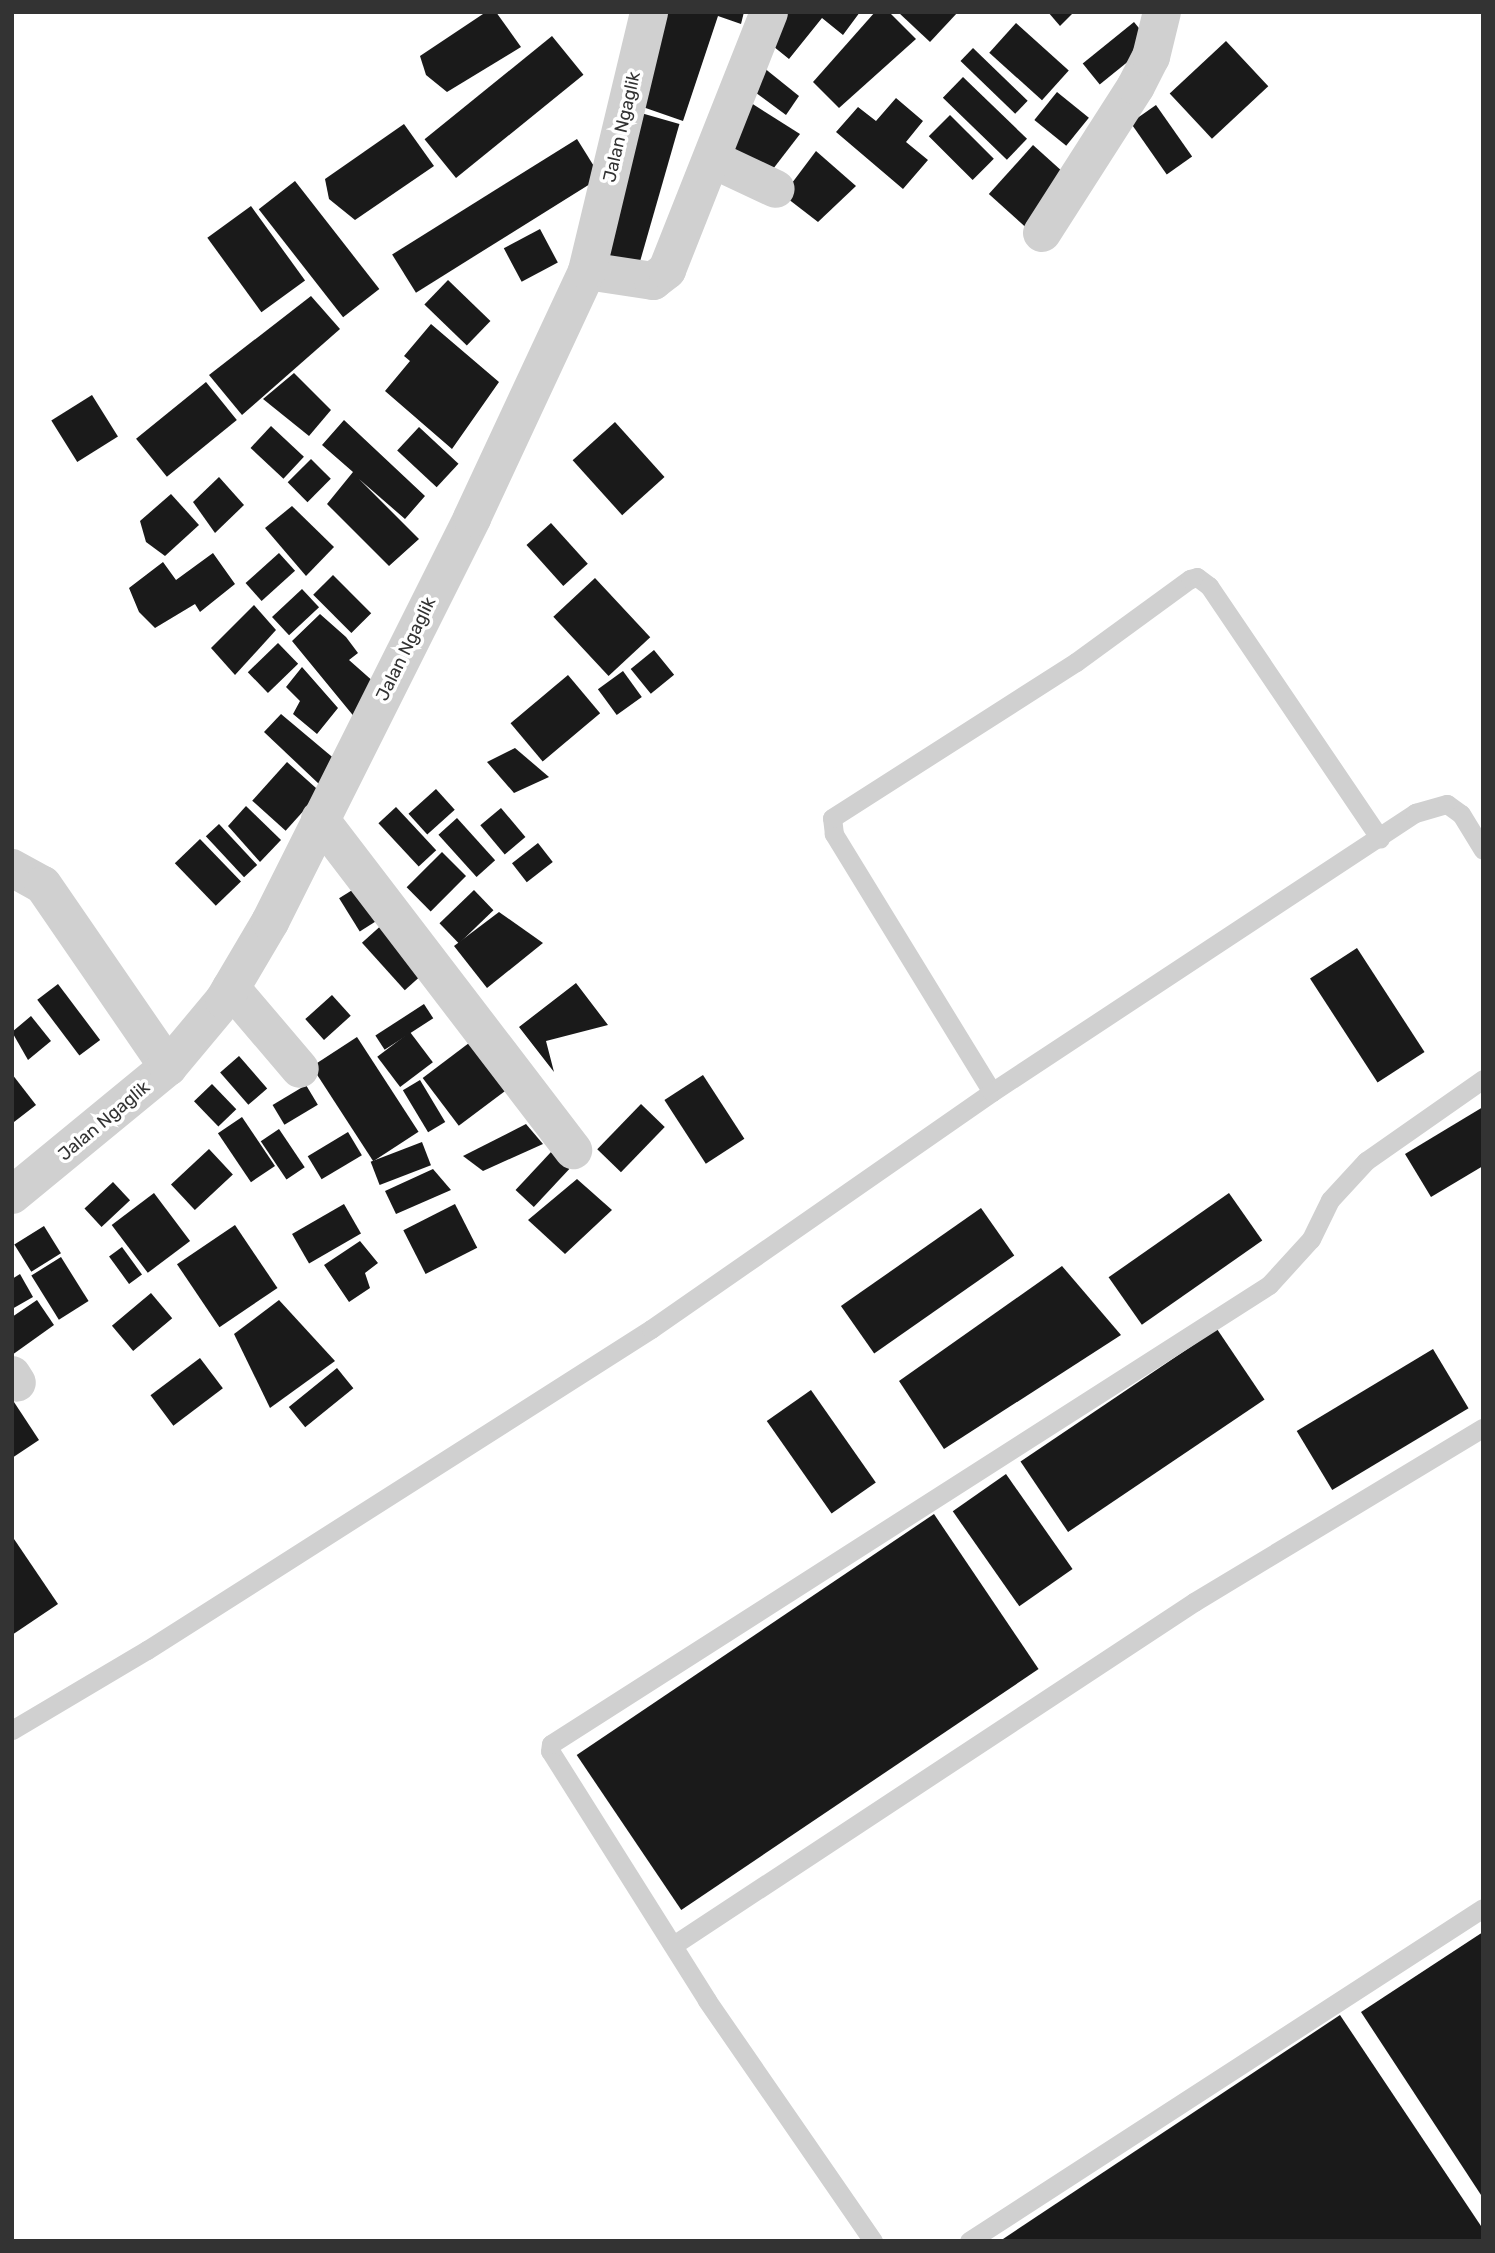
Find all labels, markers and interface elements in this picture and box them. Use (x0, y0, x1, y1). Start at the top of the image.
street label: Jalan Ngaglik (599, 70, 645, 184)
street label: Jalan Ngaglik (372, 594, 440, 704)
street label: Jalan Ngaglik (54, 1076, 154, 1166)

